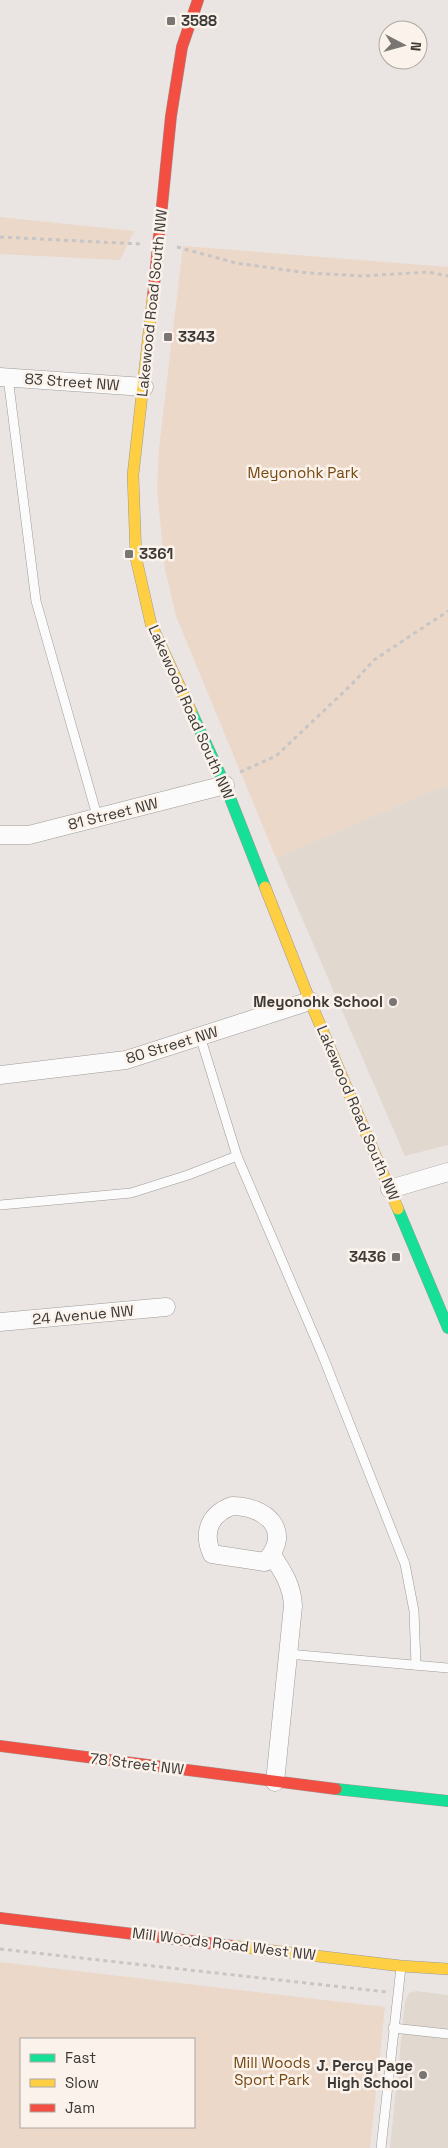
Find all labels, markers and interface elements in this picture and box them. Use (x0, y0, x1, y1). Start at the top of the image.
place label: 3588 (181, 11, 217, 30)
marker: 3588 (165, 15, 177, 27)
north arrow (378, 20, 428, 70)
text: N (406, 41, 425, 52)
street label: Lakewood Road South NW (132, 208, 171, 398)
place label: 3343 (178, 327, 215, 346)
marker: 3343 (162, 331, 174, 343)
street label: 83 Street NW (24, 369, 120, 394)
park label: Meyonohk Park (247, 463, 359, 482)
place label: 3361 (139, 544, 173, 563)
marker: 3361 (123, 548, 135, 560)
street label: Lakewood Road South NW (144, 622, 238, 802)
street label: 81 Street NW (66, 793, 160, 834)
place label: Meyonohk School (253, 992, 383, 1011)
marker: Meyonohk School (387, 996, 399, 1008)
street label: 80 Street NW (123, 1021, 220, 1068)
street label: Lakewood Road South NW (313, 1022, 404, 1203)
place label: 3436 (349, 1247, 386, 1266)
marker: 3436 (390, 1251, 402, 1263)
street label: 24 Avenue NW (32, 1301, 134, 1328)
street label: 78 Street NW (89, 1748, 185, 1779)
street label: Mill Woods Road West NW (131, 1923, 317, 1964)
legend (20, 2038, 195, 2128)
text: Fast (65, 2048, 96, 2067)
park label: Mill Woods Sport Park (234, 2053, 310, 2089)
place label: J. Percy Page High School (316, 2056, 413, 2092)
marker: J. Percy Page High School (417, 2069, 429, 2081)
text: Slow (65, 2073, 99, 2092)
text: Jam (65, 2098, 95, 2117)

